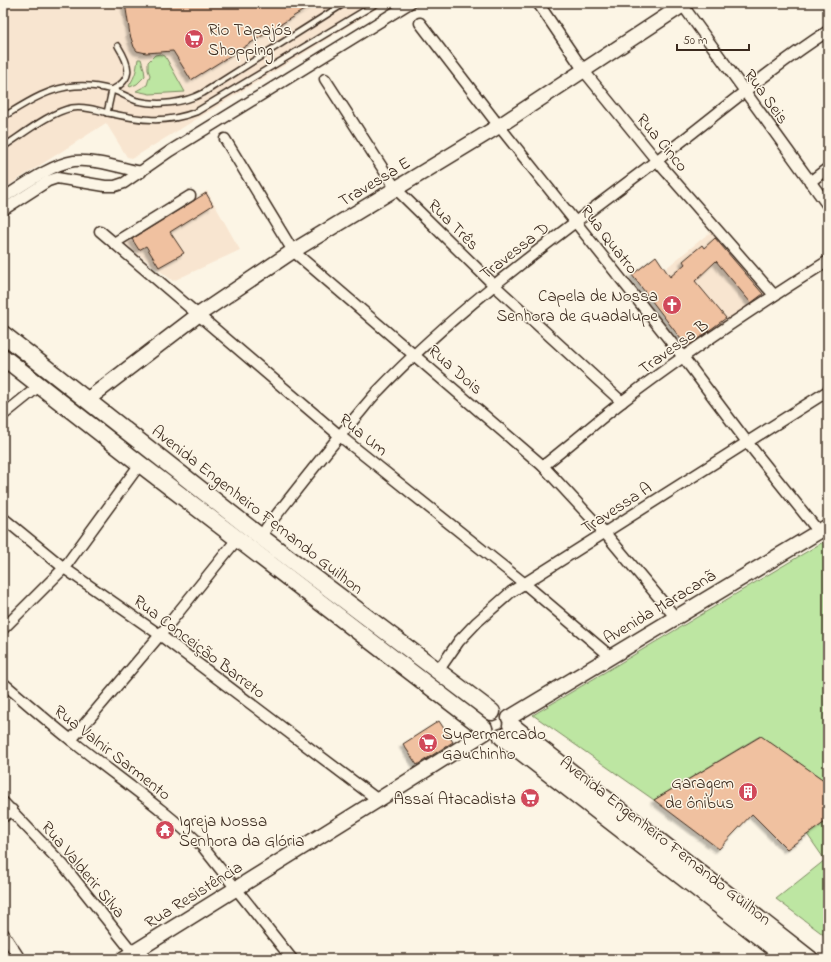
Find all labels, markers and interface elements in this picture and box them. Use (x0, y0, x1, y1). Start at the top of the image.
place label: Rio Tapajós Shopping (208, 18, 292, 65)
scale bar (677, 26, 749, 52)
supermarket icon: Rio Tapajós Shopping (183, 28, 205, 50)
text: 50 m (683, 32, 707, 50)
street label: Rua Seis (737, 64, 794, 130)
street label: Rua Cinco (630, 108, 694, 178)
street label: Travessa E (334, 151, 415, 214)
street label: Rua Três (422, 194, 484, 256)
street label: Rua Quatro (574, 200, 644, 280)
street label: Travessa D (475, 216, 555, 286)
place label: Capela de Nossa Senhora de Guadalupe (496, 284, 658, 329)
church icon: Capela de Nossa Senhora de Guadalupe (661, 294, 683, 316)
street label: Travessa B (634, 313, 714, 381)
street label: Rua Dois (422, 339, 488, 401)
street label: Rua Um (333, 408, 393, 463)
street label: Avenida Engenheiro Fernando Guilhon (145, 419, 368, 603)
street label: Travessa A (576, 476, 657, 541)
street label: Avenida Maracanã (599, 564, 721, 651)
street label: Rua Conceição Barreto (128, 589, 271, 705)
street label: Rua Valnir Sarmento (48, 699, 176, 807)
place label: Supermercado Gauchinho (442, 722, 546, 767)
supermarket icon: Supermercado Gauchinho (417, 732, 439, 754)
street label: Avenida Engenheiro Fernando Guilhon (553, 750, 776, 934)
place label: Garagem de ônibus (665, 771, 734, 816)
building icon: Garagem de ônibus (737, 781, 759, 803)
place label: Assaí Atacadista (393, 787, 516, 812)
supermarket icon: Assaí Atacadista (519, 787, 541, 809)
place label: Igreja Nossa Senhora da Glória (179, 809, 304, 854)
street label: Rua Valderir Silva (35, 816, 131, 924)
temple icon: Igreja Nossa Senhora da Glória (154, 819, 176, 841)
street label: Rua Resistência (140, 855, 248, 935)

